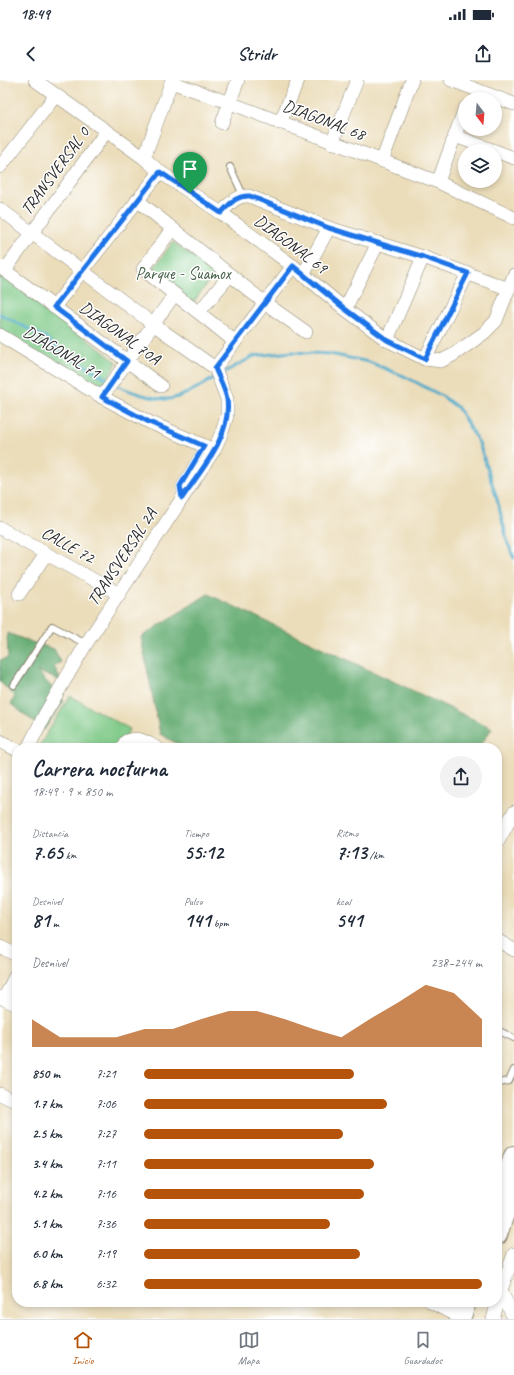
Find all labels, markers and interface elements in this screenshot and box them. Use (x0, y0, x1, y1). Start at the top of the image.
text: 18:49 (20, 5, 50, 24)
icon: back (20, 43, 42, 65)
text: Stridr (238, 43, 276, 65)
icon: share (472, 43, 494, 65)
north arrow (458, 92, 502, 136)
map controls (458, 92, 502, 188)
street label: DIAGONAL 68 (280, 95, 370, 146)
street label: TRANSVERSAL 0 (16, 122, 95, 219)
button: layers (458, 144, 502, 188)
pin (173, 152, 207, 193)
icon: arrive (179, 158, 201, 180)
street label: DIAGONAL 69 (250, 210, 333, 279)
park label: Parque - Suamox (135, 263, 232, 284)
street label: DIAGONAL 70A (75, 297, 166, 370)
street label: DIAGONAL 71 (20, 321, 106, 384)
street label: TRANSVERSAL 2A (83, 503, 162, 610)
street label: CALLE 72 (38, 522, 99, 569)
text: Carrera nocturna (32, 755, 167, 783)
button: share (440, 756, 482, 798)
text: 18:49 · 9 × 850 m (32, 784, 113, 800)
text: Distancia (32, 826, 68, 840)
text: Tiempo (184, 826, 209, 840)
text: Ritmo (336, 826, 358, 840)
text: 7.65 (32, 840, 63, 865)
text: 55:12 (184, 840, 223, 865)
text: 7:13 (336, 840, 367, 865)
text: km (63, 848, 76, 862)
text: /km (367, 848, 384, 862)
text: Desnivel (32, 894, 62, 908)
text: Pulso (184, 894, 202, 908)
text: kcal (336, 894, 351, 908)
text: 81 (32, 908, 50, 933)
text: 141 (184, 908, 211, 933)
text: 541 (336, 908, 363, 933)
text: m (50, 916, 59, 930)
text: bpm (211, 916, 229, 930)
text: Desnivel (32, 955, 67, 971)
text: 238–244 m (431, 955, 482, 971)
text: 850 m (32, 1066, 60, 1082)
text: 7:21 (96, 1066, 116, 1082)
text: 1.7 km (32, 1096, 62, 1112)
text: 7:06 (96, 1096, 116, 1112)
text: 2.5 km (32, 1126, 62, 1142)
text: 7:27 (96, 1126, 116, 1142)
text: 3.4 km (32, 1156, 62, 1172)
text: 7:11 (96, 1156, 116, 1172)
text: 4.2 km (32, 1186, 62, 1202)
text: 7:16 (96, 1186, 116, 1202)
text: 5.1 km (32, 1216, 62, 1232)
text: 7:36 (96, 1216, 116, 1232)
text: 6.0 km (32, 1246, 63, 1262)
text: 7:19 (96, 1246, 116, 1262)
text: 6.8 km (32, 1276, 63, 1292)
text: 6:32 (96, 1276, 116, 1292)
tab: Inicio (72, 1329, 94, 1367)
tab: Mapa (238, 1329, 260, 1367)
tab: Guardados (403, 1329, 442, 1367)

